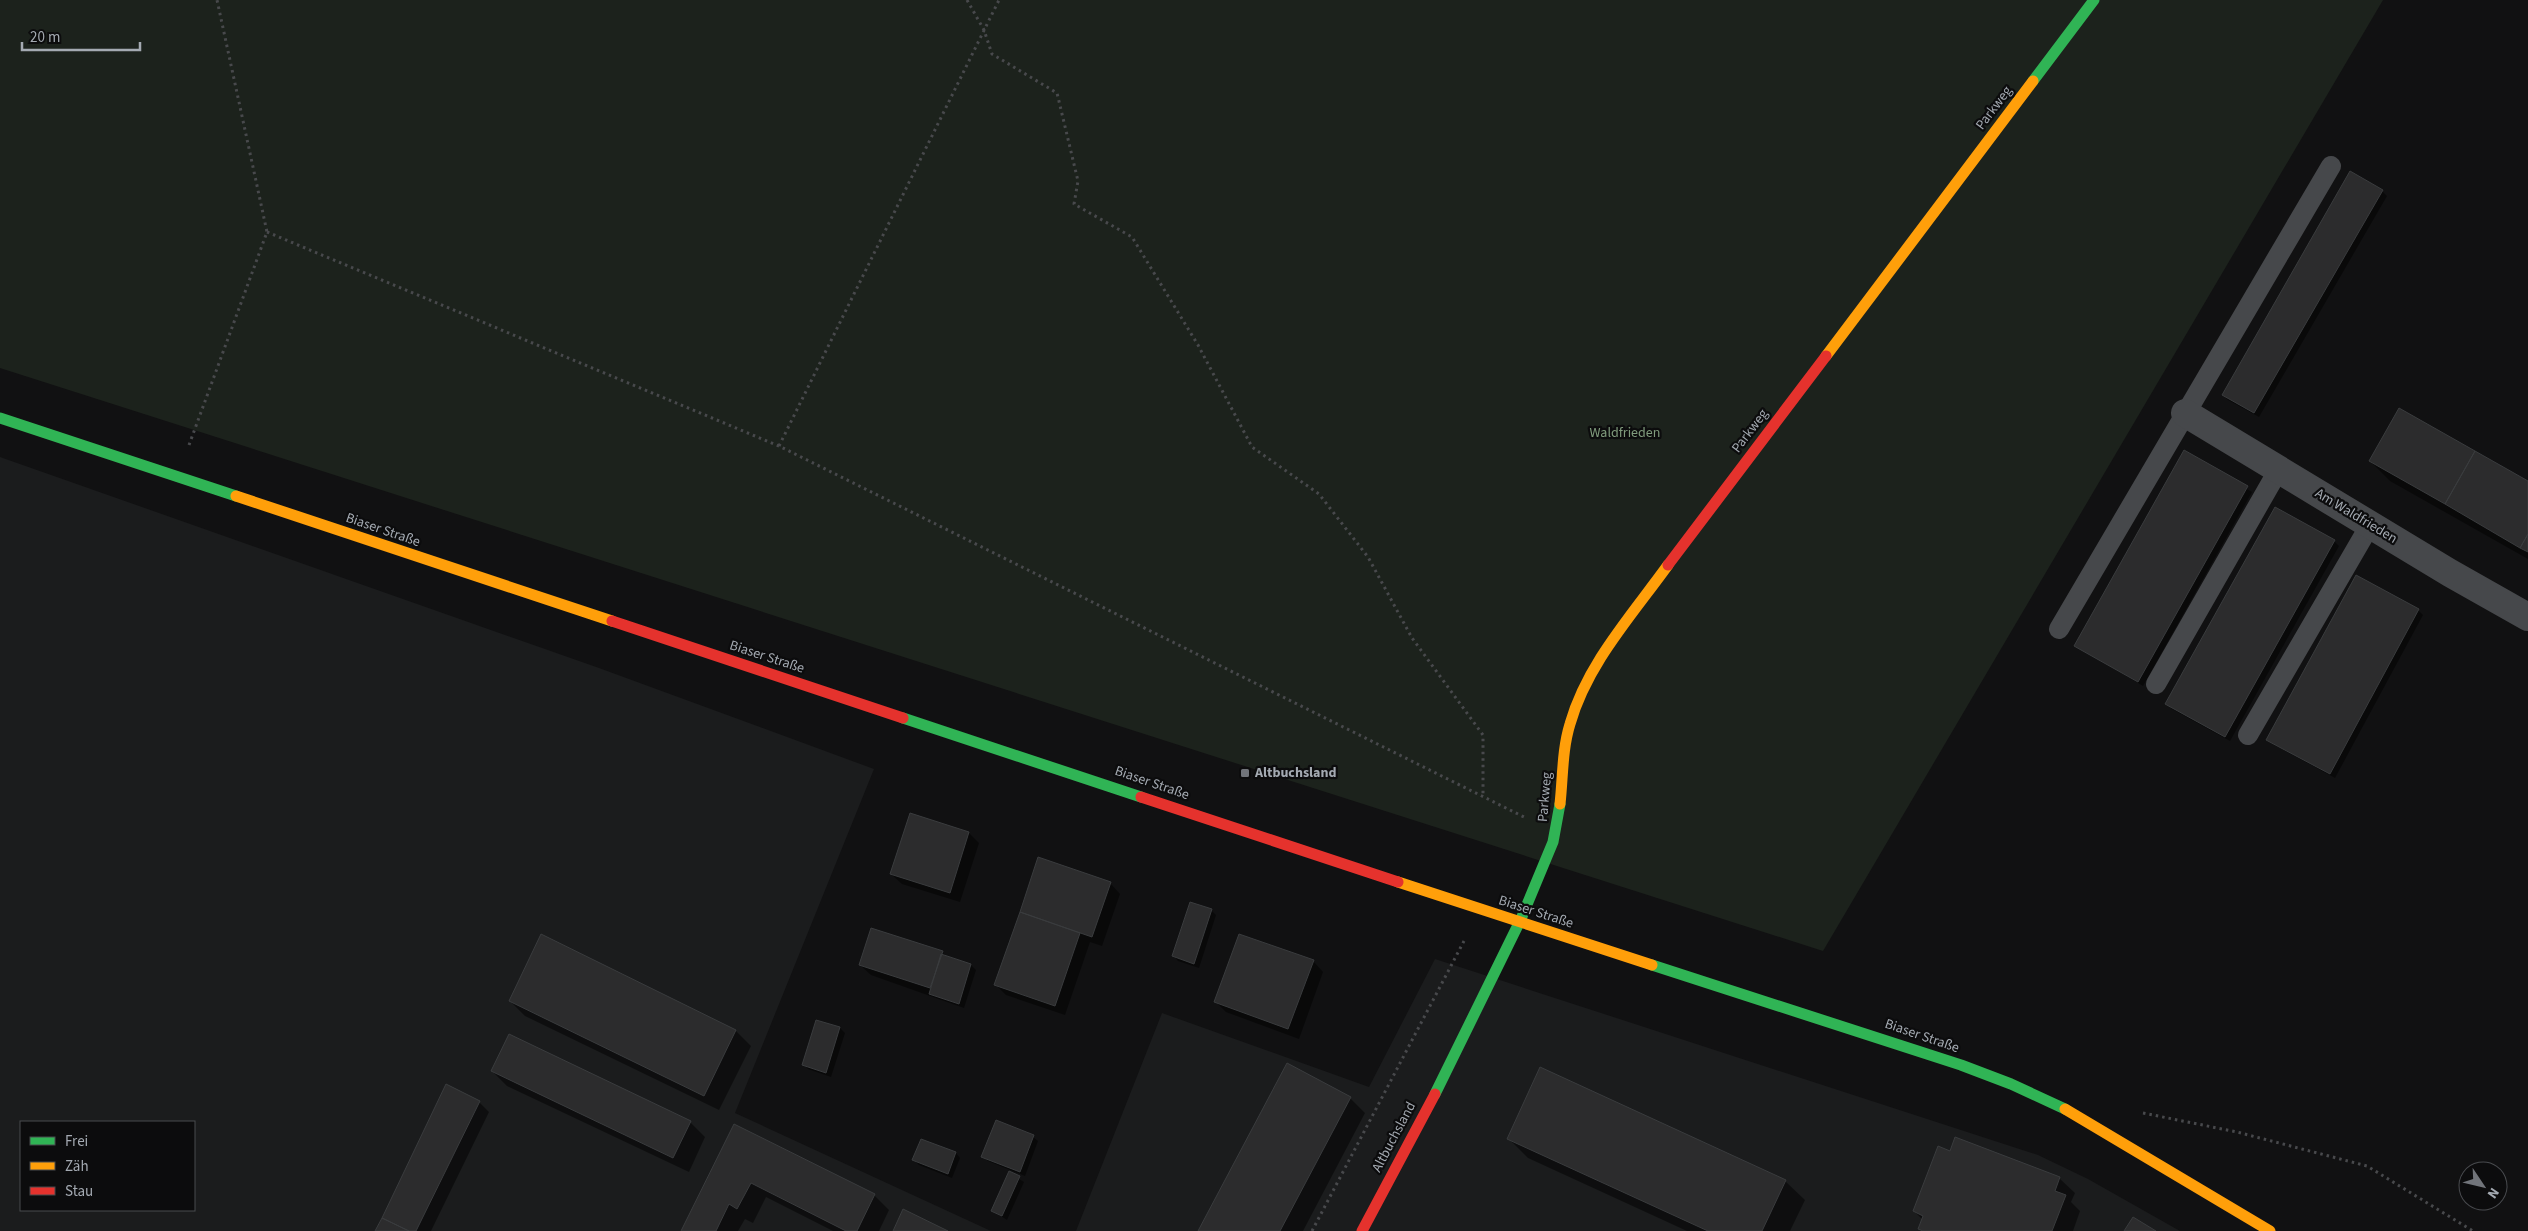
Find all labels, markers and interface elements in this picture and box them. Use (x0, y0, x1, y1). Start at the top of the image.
scale bar (22, 20, 140, 52)
text: 20 m (30, 27, 60, 48)
street label: Parkweg (1971, 82, 2017, 134)
street label: Parkweg (1727, 405, 1773, 457)
park label: Waldfrieden (1590, 423, 1660, 443)
street label: Am Waldfrieden (2311, 484, 2401, 548)
street label: Biaser Straße (343, 508, 423, 552)
street label: Biaser Straße (727, 635, 807, 679)
street label: Biaser Straße (1112, 761, 1192, 805)
place label: Altbuchsland (1254, 763, 1337, 783)
marker: Altbuchsland (1239, 767, 1251, 779)
street label: Parkweg (1533, 771, 1557, 823)
street label: Biaser Straße (1496, 890, 1576, 934)
street label: Biaser Straße (1882, 1014, 1962, 1058)
street label: Altbuchsland (1367, 1098, 1421, 1176)
legend (20, 1121, 195, 1211)
text: Frei (65, 1131, 88, 1152)
text: Zäh (65, 1156, 89, 1177)
north arrow (2458, 1161, 2508, 1211)
text: Stau (65, 1181, 93, 1202)
text: N (2482, 1183, 2504, 1202)

